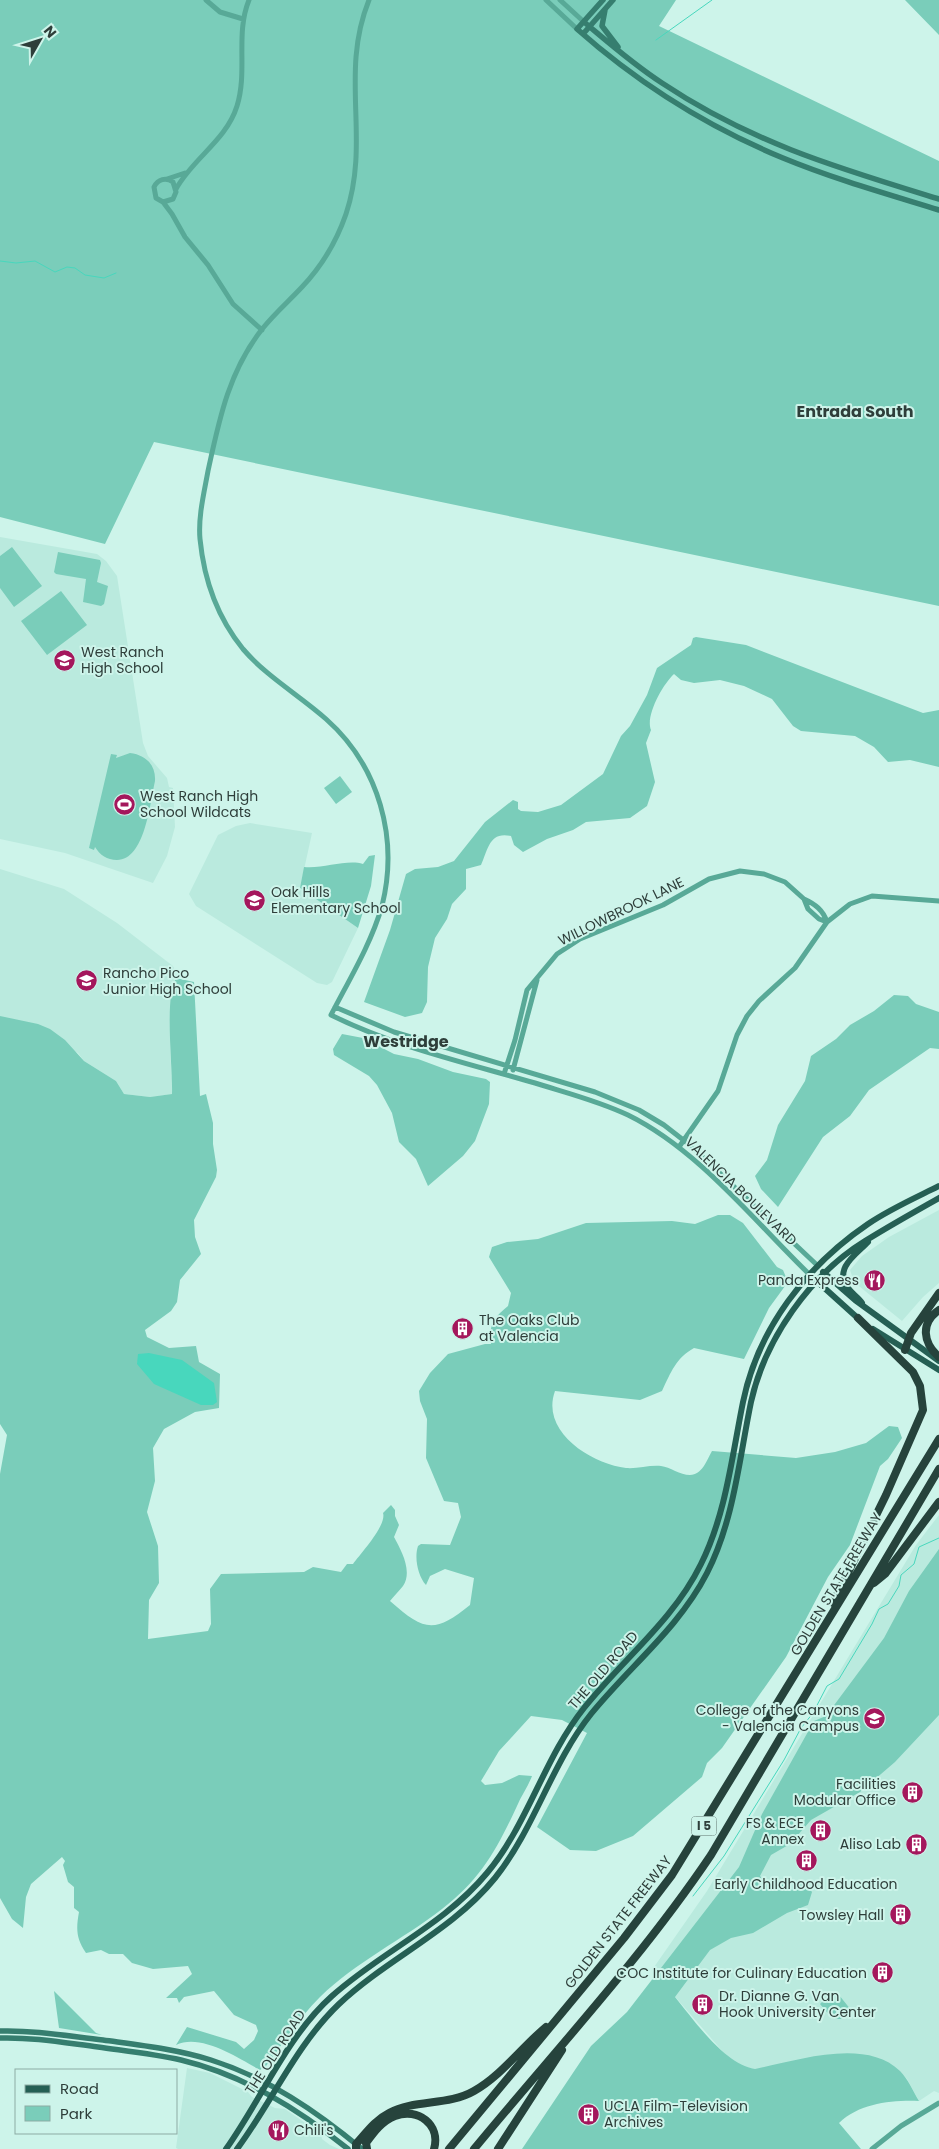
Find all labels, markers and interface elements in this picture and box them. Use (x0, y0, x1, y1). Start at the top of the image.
north arrow (15, 15, 65, 65)
text: N (39, 21, 61, 42)
district label: Entrada South (797, 400, 913, 423)
place label: West Ranch High School (81, 642, 164, 678)
school or university icon: West Ranch High School (53, 648, 77, 672)
place label: West Ranch High School Wildcats (140, 786, 258, 822)
sports icon: West Ranch High School Wildcats (112, 792, 136, 816)
street label: WILLOWBROOK LANE (555, 872, 687, 950)
place label: Oak Hills Elementary School (271, 882, 401, 918)
school or university icon: Oak Hills Elementary School (243, 888, 267, 912)
place label: Rancho Pico Junior High School (103, 963, 232, 999)
school or university icon: Rancho Pico Junior High School (75, 969, 99, 993)
district label: Westridge (363, 1030, 449, 1053)
street label: VALENCIA BOULEVARD (680, 1132, 802, 1250)
restaurant icon: Panda Express (863, 1268, 887, 1292)
place label: Panda Express (758, 1270, 859, 1290)
place label: The Oaks Club at Valencia (479, 1310, 579, 1346)
building icon: The Oaks Club at Valencia (451, 1316, 475, 1340)
street label: GOLDEN STATE FREEWAY (785, 1509, 887, 1659)
street label: THE OLD ROAD (563, 1626, 643, 1713)
place label: College of the Canyons - Valencia Campus (696, 1700, 859, 1736)
school or university icon: College of the Canyons - Valencia Campus (863, 1706, 887, 1730)
place label: Facilities Modular Office (794, 1774, 896, 1810)
building icon: Facilities Modular Office (900, 1780, 924, 1804)
place label: FS & ECE Annex (746, 1813, 804, 1849)
road number: I 5 (692, 1816, 716, 1835)
building icon: FS & ECE Annex (808, 1819, 832, 1843)
building icon: Aliso Lab (905, 1832, 929, 1856)
place label: Aliso Lab (840, 1834, 901, 1854)
building icon: Early Childhood Education (794, 1849, 818, 1873)
street label: GOLDEN STATE FREEWAY (560, 1851, 676, 1993)
place label: Early Childhood Education (714, 1874, 898, 1894)
building icon: Towsley Hall (888, 1903, 912, 1927)
place label: Towsley Hall (799, 1905, 884, 1925)
building icon: COC Institute for Culinary Education (871, 1961, 895, 1985)
place label: COC Institute for Culinary Education (616, 1963, 867, 1983)
place label: Dr. Dianne G. Van Hook University Center (719, 1986, 876, 2022)
building icon: Dr. Dianne G. Van Hook University Center (691, 1992, 715, 2016)
street label: THE OLD ROAD (240, 2005, 310, 2098)
legend (15, 2069, 178, 2134)
text: Road (60, 2078, 99, 2099)
place label: UCLA Film-Television Archives (604, 2096, 748, 2132)
building icon: UCLA Film-Television Archives (576, 2102, 600, 2126)
text: Park (60, 2103, 92, 2124)
restaurant icon: Chili's (266, 2118, 290, 2142)
place label: Chili's (294, 2120, 334, 2140)

